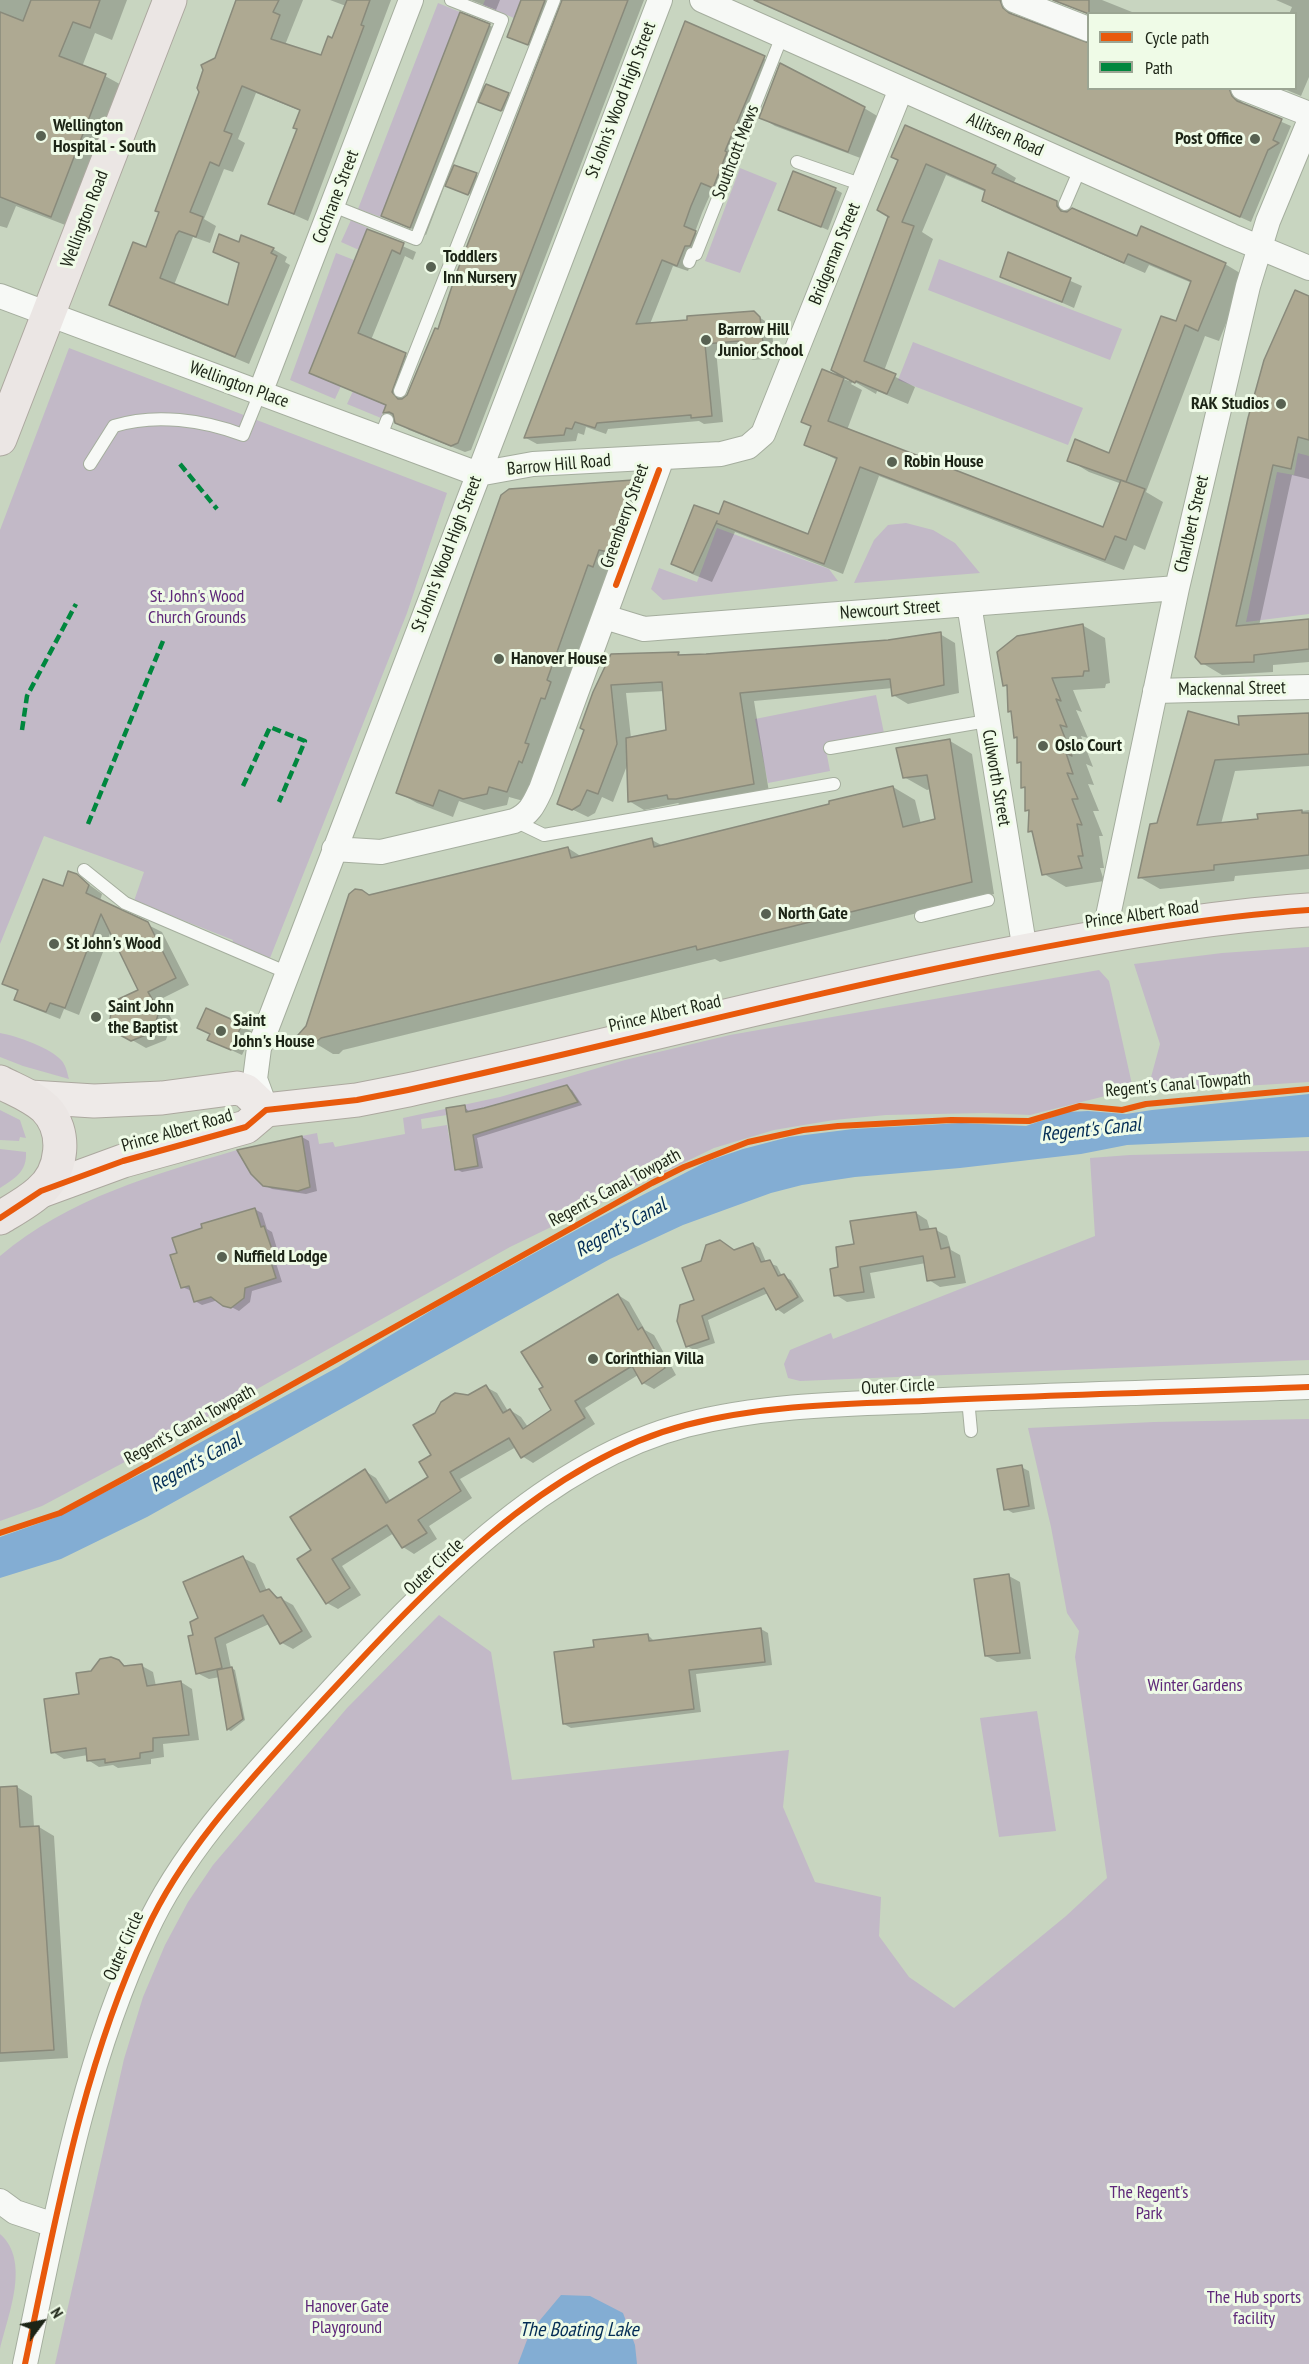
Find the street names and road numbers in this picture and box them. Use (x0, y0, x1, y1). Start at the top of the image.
street label: St John's Wood High Street (581, 19, 661, 181)
street label: Southcott Mews (708, 102, 764, 202)
street label: Allitsen Road (963, 109, 1047, 161)
street label: Cochrane Street (308, 147, 364, 247)
street label: Wellington Road (57, 168, 113, 270)
street label: Bridgeman Street (805, 200, 865, 308)
street label: Wellington Place (186, 357, 292, 413)
street label: Barrow Hill Road (506, 450, 612, 480)
street label: Greenberry Street (596, 461, 654, 571)
street label: St John's Wood High Street (407, 473, 487, 635)
street label: Charlbert Street (1170, 473, 1214, 575)
street label: Newcourt Street (839, 596, 941, 624)
street label: Mackennal Street (1178, 677, 1286, 701)
street label: Culworth Street (977, 728, 1015, 828)
street label: Prince Albert Road (1084, 896, 1200, 934)
street label: Prince Albert Road (607, 991, 723, 1037)
street label: Regent's Canal Towpath (1104, 1068, 1252, 1102)
street label: Prince Albert Road (119, 1105, 235, 1157)
street label: Regent's Canal Towpath (545, 1144, 685, 1232)
street label: Outer Circle (861, 1374, 935, 1400)
street label: Regent's Canal Towpath (121, 1380, 259, 1470)
street label: Outer Circle (400, 1534, 468, 1600)
street label: Outer Circle (99, 1908, 149, 1984)

